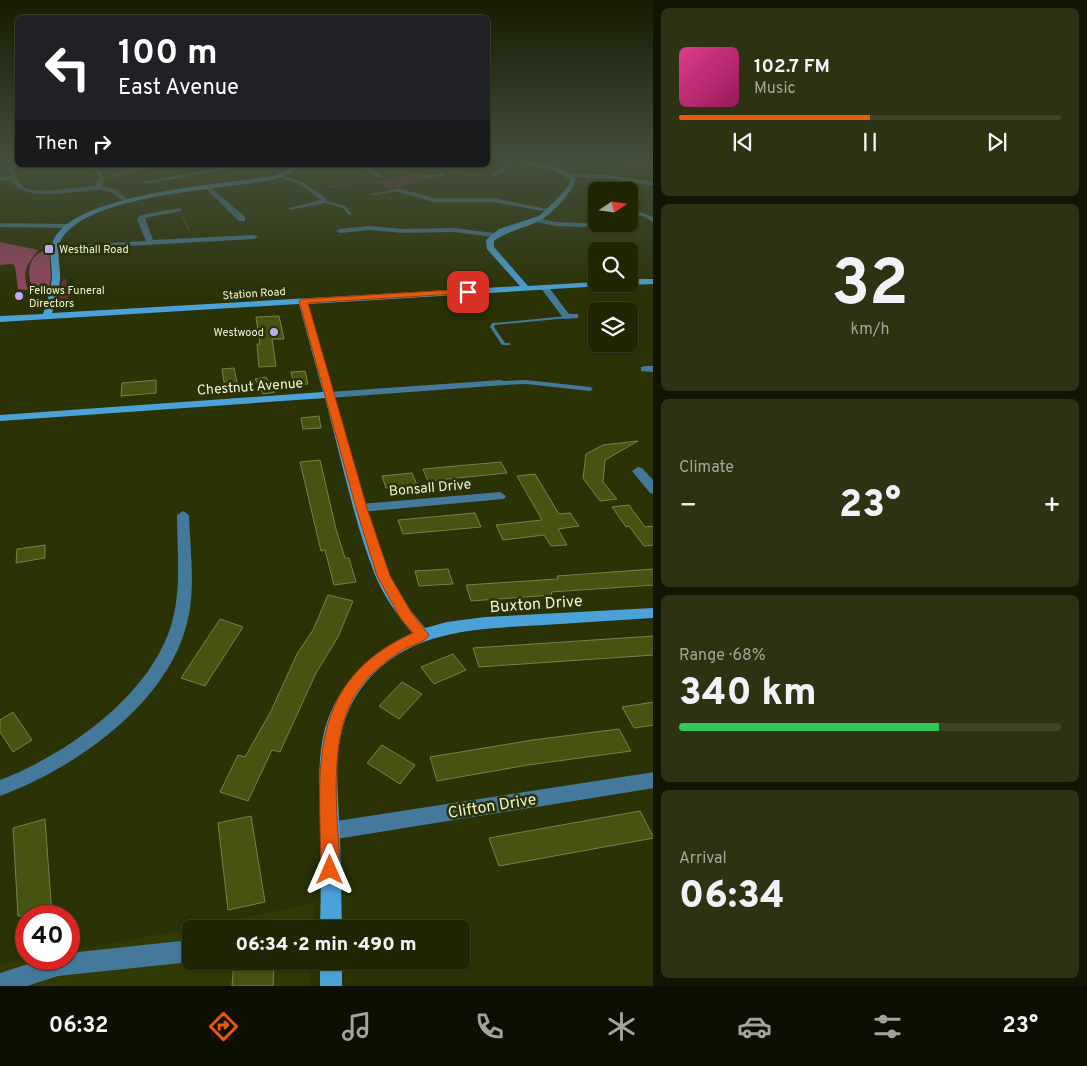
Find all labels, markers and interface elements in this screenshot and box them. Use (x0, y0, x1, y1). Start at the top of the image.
text: 100 m (118, 32, 218, 76)
icon: left (35, 35, 100, 100)
text: 102.7 FM (754, 55, 830, 79)
text: East Avenue (118, 75, 239, 102)
text: Music (754, 79, 795, 99)
icon: previous (729, 128, 757, 156)
icon: pause (856, 128, 884, 156)
icon: next (983, 128, 1011, 156)
icon: right (88, 130, 116, 158)
text: Then (35, 132, 78, 156)
north arrow (588, 182, 638, 232)
map controls (588, 182, 638, 352)
button: search (588, 242, 638, 292)
marker: Westhall Road (43, 243, 55, 255)
place label: Westhall Road (59, 243, 129, 257)
text: 32 (831, 246, 909, 328)
pin (447, 271, 489, 313)
icon: arrive (454, 278, 482, 306)
place label: Fellows Funeral Directors (29, 284, 105, 311)
street label: Station Road (222, 285, 286, 303)
marker: Fellows Funeral Directors (13, 290, 25, 302)
button: layers (588, 302, 638, 352)
text: km/h (851, 320, 889, 340)
place label: Westwood (214, 326, 264, 340)
marker: Westwood (268, 326, 280, 338)
street label: Chestnut Avenue (196, 375, 304, 400)
text: Climate (679, 458, 734, 478)
street label: Bonsall Drive (388, 476, 472, 501)
text: 23° (839, 482, 901, 531)
text: − (679, 489, 697, 525)
text: + (1043, 489, 1061, 525)
street label: Buxton Drive (489, 592, 583, 618)
text: Range · 68% (679, 646, 766, 666)
text: 340 km (679, 670, 817, 719)
street label: Clifton Drive (447, 790, 538, 824)
position arrow (303, 843, 355, 895)
text: Arrival (679, 849, 727, 869)
text: 06:34 (679, 873, 785, 922)
speed limit sign: 40 (15, 905, 80, 970)
text: 06:34 · 2 min · 490 m (235, 933, 417, 957)
icon: directions (206, 1009, 241, 1044)
icon: music (339, 1009, 374, 1044)
icon: phone (472, 1009, 507, 1044)
icon: climate (604, 1009, 639, 1044)
icon: car (737, 1009, 772, 1044)
icon: filters (870, 1009, 905, 1044)
text: 06:32 (49, 1013, 108, 1040)
text: 23° (1002, 1013, 1038, 1040)

